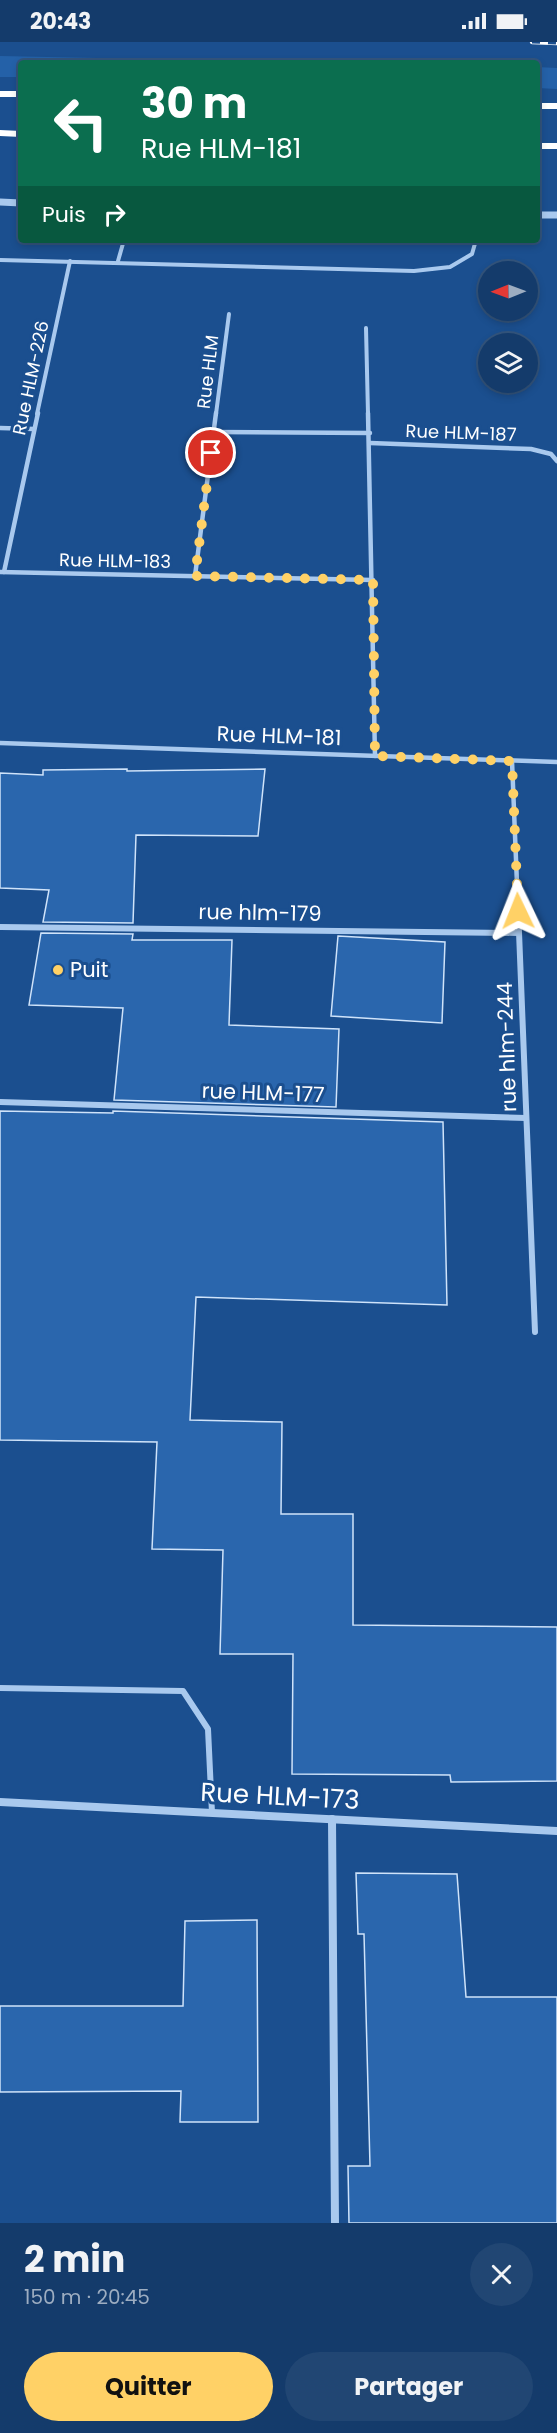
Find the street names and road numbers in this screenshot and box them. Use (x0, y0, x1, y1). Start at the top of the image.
street label: Rue HLM-226 (6, 318, 55, 437)
street label: Rue HLM (191, 334, 224, 410)
street label: Rue HLM-187 (405, 418, 517, 447)
street label: Rue HLM-183 (59, 547, 171, 574)
street label: Rue HLM-181 (216, 719, 342, 752)
street label: rue hlm-179 (198, 897, 322, 928)
street label: rue hlm-244 (490, 981, 523, 1113)
street label: rue HLM-177 (201, 1076, 325, 1109)
street label: Rue HLM-173 (200, 1774, 360, 1818)

